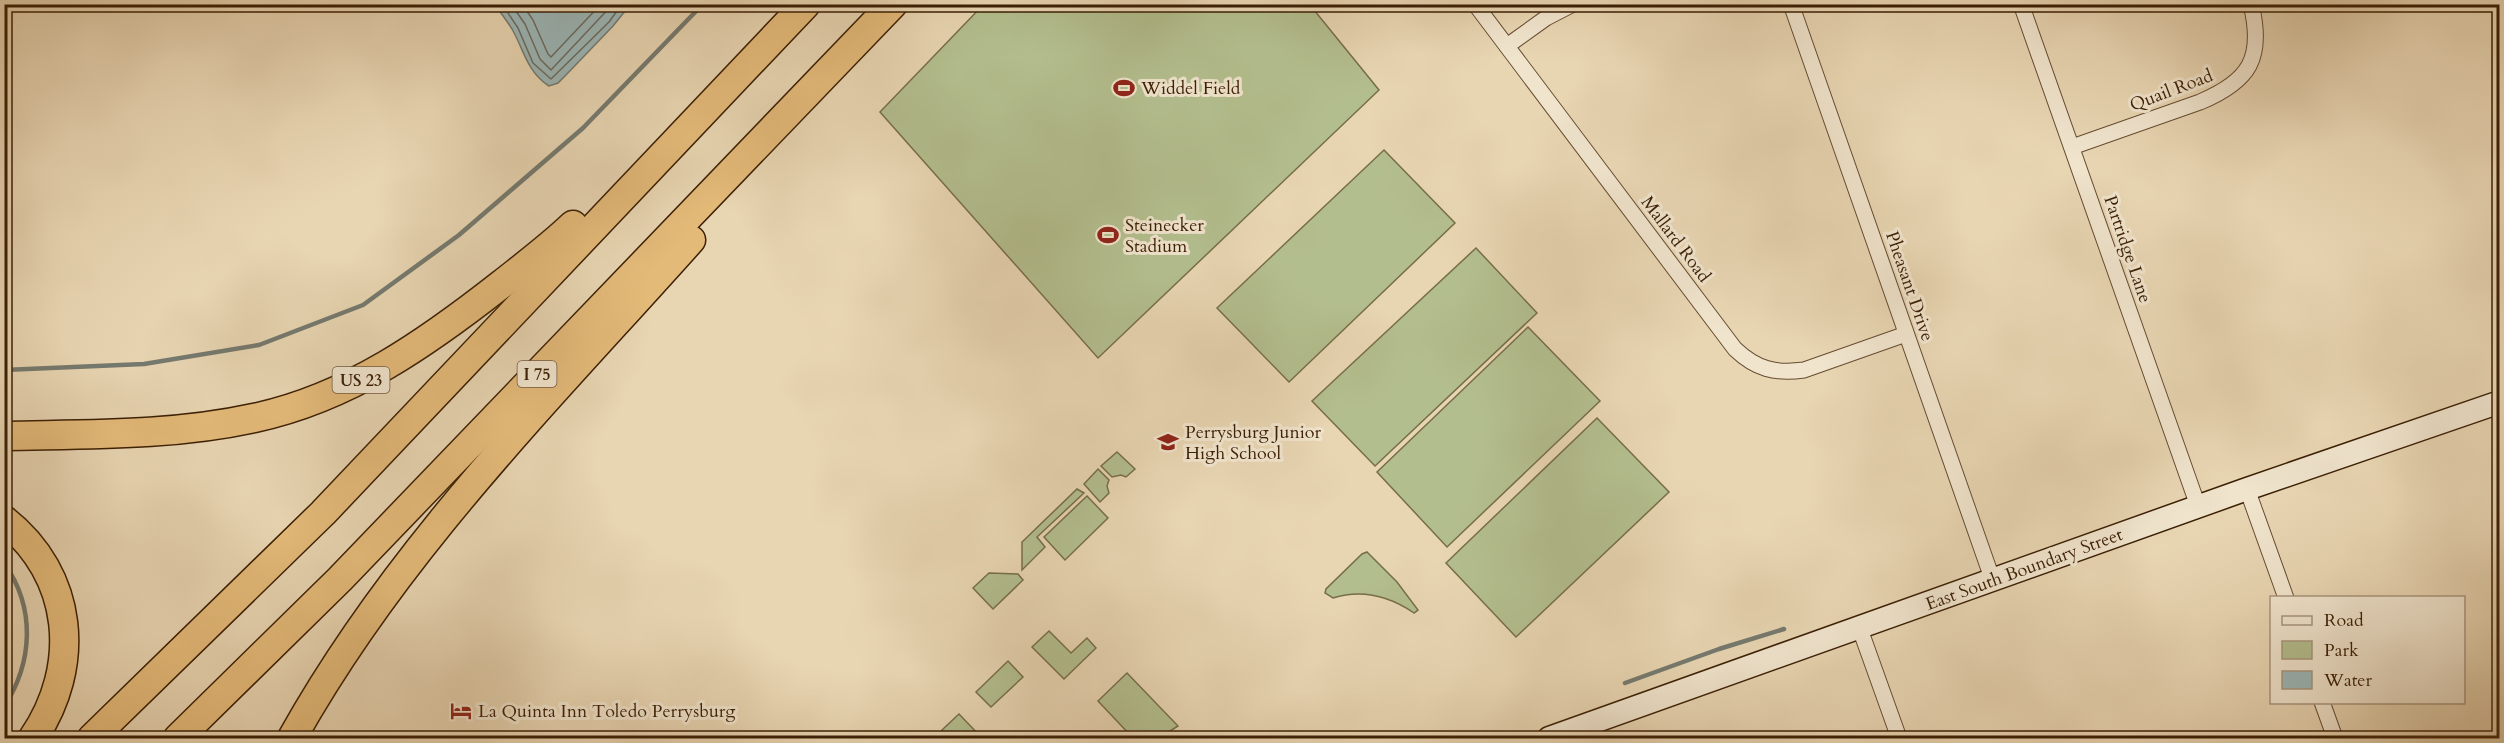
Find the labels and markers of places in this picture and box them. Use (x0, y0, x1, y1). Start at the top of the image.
sports icon: Widdel Field (1112, 76, 1136, 100)
place label: Widdel Field (1140, 76, 1241, 101)
place label: Steinecker Stadium (1125, 213, 1204, 259)
sports icon: Steinecker Stadium (1096, 223, 1120, 247)
place label: Perrysburg Junior High School (1185, 420, 1321, 466)
school or university icon: Perrysburg Junior High School (1156, 430, 1180, 454)
hotel icon: La Quinta Inn Toledo Perrysburg (449, 699, 473, 723)
place label: La Quinta Inn Toledo Perrysburg (478, 699, 736, 724)

